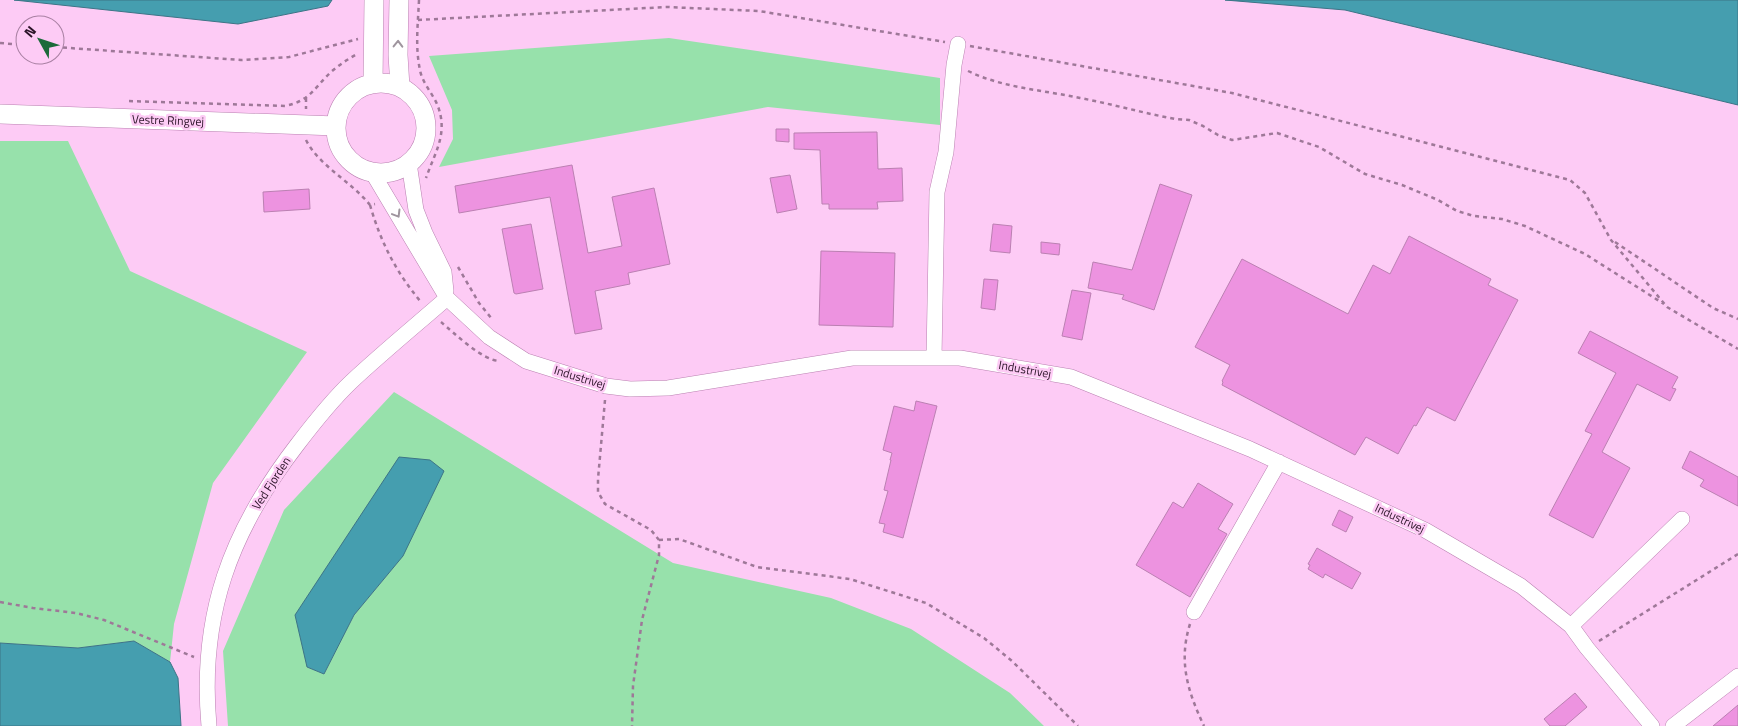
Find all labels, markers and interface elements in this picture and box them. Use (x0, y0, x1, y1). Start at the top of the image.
north arrow (15, 15, 65, 65)
text: N (18, 21, 41, 42)
one-way arrow (393, 39, 403, 47)
street label: Vestre Ringvej (132, 109, 204, 131)
one-way arrow (391, 208, 401, 217)
street label: Industrivej (997, 355, 1053, 383)
street label: Industrivej (552, 360, 608, 394)
street label: Ved Fjorden (247, 453, 295, 513)
street label: Industrivej (1372, 498, 1428, 538)

